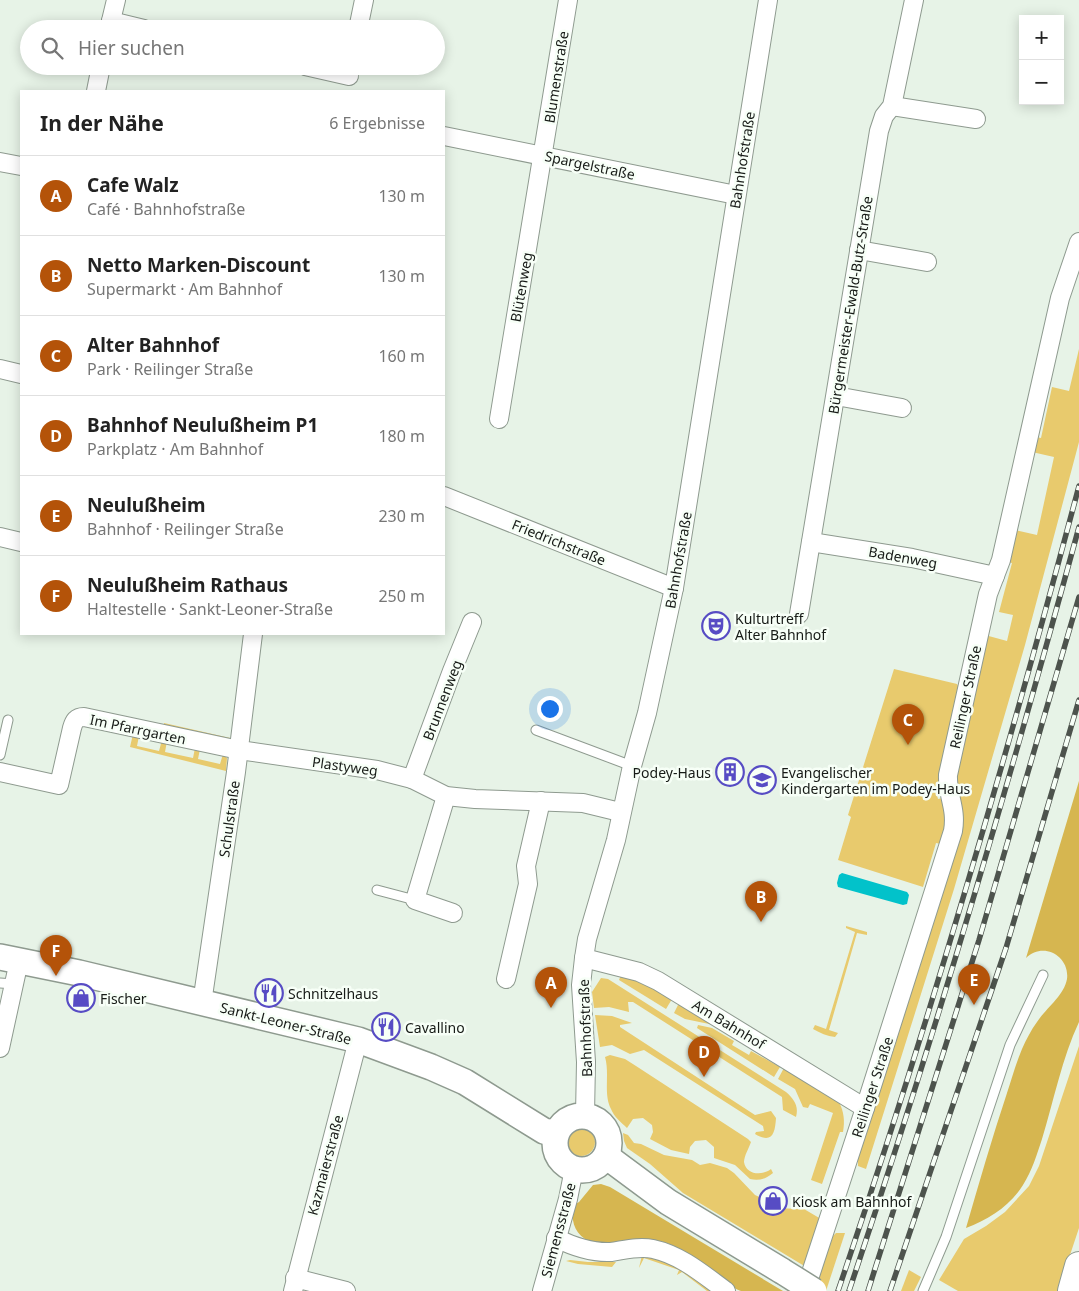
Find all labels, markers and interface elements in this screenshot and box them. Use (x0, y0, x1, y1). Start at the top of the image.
map controls (1019, 15, 1064, 105)
button: + (1019, 15, 1064, 60)
search box (20, 20, 445, 75)
street label: Blumenstraße (539, 30, 573, 124)
icon: search (38, 34, 66, 62)
text: Hier suchen (78, 35, 185, 61)
button: − (1019, 60, 1064, 105)
text: In der Nähe (40, 109, 164, 137)
street label: Bahnhofstraße (725, 110, 759, 210)
text: 6 Ergebnisse (329, 112, 425, 134)
street label: Spargelstraße (543, 146, 637, 184)
text: Cafe Walz (87, 172, 179, 198)
text: A (50, 185, 62, 207)
text: 130 m (378, 185, 425, 207)
street label: Bürgermeister-Ewald-Butz-Straße (823, 195, 877, 415)
text: Café · Bahnhofstraße (87, 198, 245, 220)
street label: Blütenweg (506, 251, 536, 323)
text: Netto Marken-Discount (87, 252, 310, 278)
text: B (51, 265, 61, 287)
text: 130 m (378, 265, 425, 287)
text: Supermarkt · Am Bahnhof (87, 278, 282, 300)
text: Alter Bahnhof (87, 332, 219, 358)
text: C (51, 345, 61, 367)
text: 160 m (378, 345, 425, 367)
text: Park · Reilinger Straße (87, 358, 253, 380)
text: Bahnhof Neulußheim P1 (87, 412, 318, 438)
text: D (50, 425, 62, 447)
text: 180 m (378, 425, 425, 447)
text: Parkplatz · Am Bahnhof (87, 438, 263, 460)
text: Neulußheim (87, 492, 205, 518)
text: E (52, 505, 60, 527)
text: 230 m (378, 505, 425, 527)
street label: Bahnhofstraße (660, 510, 696, 610)
street label: Friedrichstraße (509, 515, 609, 570)
text: Bahnhof · Reilinger Straße (87, 518, 284, 540)
street label: Badenweg (867, 542, 939, 572)
text: Neulußheim Rathaus (87, 572, 288, 598)
text: F (52, 585, 60, 607)
text: 250 m (378, 585, 425, 607)
text: Haltestelle · Sankt-Leoner-Straße (87, 598, 333, 620)
place label: Kulturtreff Alter Bahnhof (735, 609, 827, 644)
theatre icon: Kulturtreff Alter Bahnhof (701, 611, 731, 641)
street label: Reilinger Straße (945, 644, 985, 750)
street label: Brunnenweg (418, 657, 466, 743)
your location (537, 696, 563, 722)
pin: C (892, 704, 924, 745)
street label: Im Pfarrgarten (88, 710, 188, 748)
street label: Plastyweg (311, 752, 379, 780)
building icon: Podey-Haus (715, 757, 745, 787)
place label: Podey-Haus (633, 763, 711, 782)
place label: Evangelischer Kindergarten im Podey-Haus (781, 763, 971, 798)
school or university icon: Evangelischer Kindergarten im Podey-Haus (747, 765, 777, 795)
street label: Schulstraße (214, 779, 244, 859)
pin: B (745, 881, 777, 922)
pin: F (40, 935, 72, 976)
pin: E (958, 964, 990, 1005)
pin: A (535, 967, 567, 1008)
restaurant icon: Schnitzelhaus (254, 978, 284, 1008)
street label: Bahnhofstraße (574, 979, 596, 1077)
shop icon: Fischer (66, 983, 96, 1013)
place label: Schnitzelhaus (288, 984, 379, 1003)
place label: Fischer (100, 989, 147, 1008)
street label: Am Bahnhof (689, 995, 770, 1054)
street label: Sankt-Leoner-Straße (218, 997, 354, 1049)
restaurant icon: Cavallino (371, 1012, 401, 1042)
place label: Cavallino (405, 1018, 465, 1037)
street label: Reilinger Straße (847, 1034, 897, 1140)
pin: D (688, 1036, 720, 1077)
street label: Kazmaierstraße (302, 1113, 348, 1217)
street label: Siemensstraße (536, 1180, 580, 1279)
shop icon: Kiosk am Bahnhof (758, 1186, 788, 1216)
place label: Kiosk am Bahnhof (792, 1192, 913, 1211)

